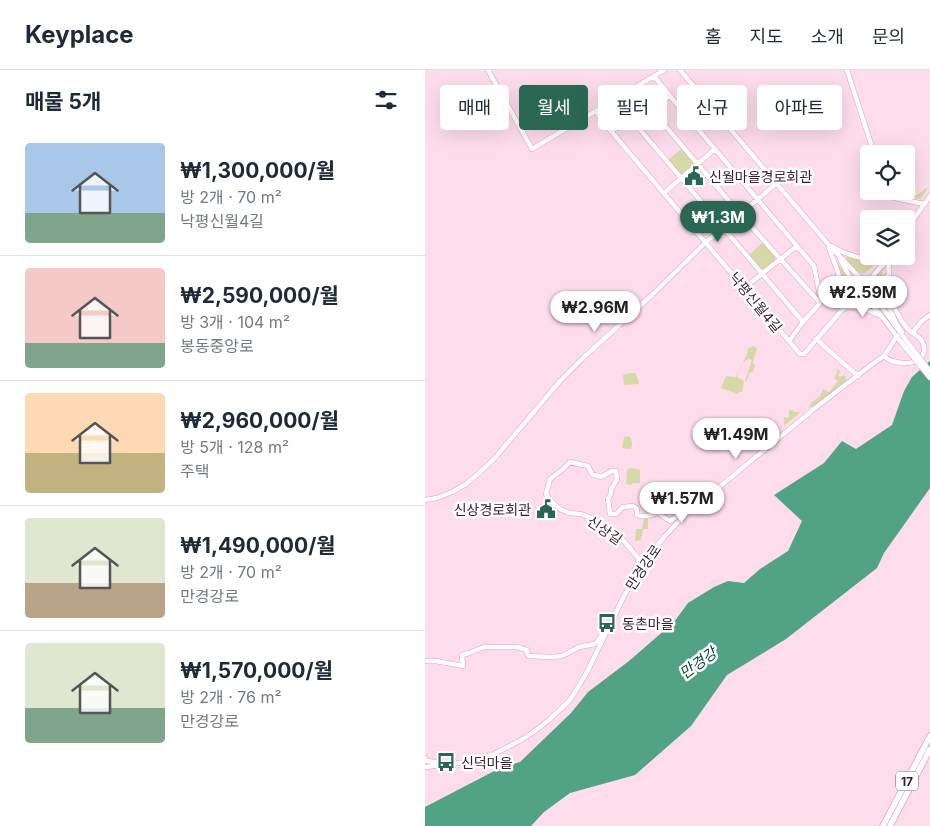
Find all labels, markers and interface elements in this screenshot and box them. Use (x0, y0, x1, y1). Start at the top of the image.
text: Keyplace (25, 20, 134, 49)
text: 홈 (705, 26, 722, 47)
text: 지도 (750, 26, 783, 47)
text: 소개 (811, 26, 844, 47)
text: 문의 (872, 26, 905, 47)
chip: 매매 (440, 85, 509, 130)
chip: 월세 (519, 85, 588, 130)
chip: 필터 (598, 85, 667, 130)
chip: 신규 (677, 85, 747, 130)
chip: 아파트 (757, 85, 842, 130)
icon: filters (372, 86, 400, 114)
text: 매물 5개 (25, 89, 101, 114)
map controls (860, 145, 915, 265)
button: locate (860, 145, 915, 200)
text: ₩1,300,000/월 (180, 158, 335, 183)
icon: home (65, 163, 125, 223)
public building icon: 신월마을경로회관 (683, 165, 705, 187)
place label: 신월마을경로회관 (709, 168, 812, 185)
text: 방 2개 · 70 m² (180, 187, 282, 207)
pin: ₩1.3M (683, 200, 753, 243)
text: ₩1.3M (691, 207, 745, 227)
button: layers (860, 210, 915, 265)
text: 낙평신월4길 (180, 211, 264, 231)
street label: 낙평신월4길 (726, 268, 786, 336)
pin: ₩2.59M (822, 276, 904, 318)
text: ₩2.59M (829, 282, 897, 302)
text: ₩2,590,000/월 (180, 283, 339, 308)
icon: home (65, 288, 125, 348)
pin: ₩2.96M (554, 290, 636, 333)
text: ₩2.96M (561, 297, 629, 317)
text: 방 3개 · 104 m² (180, 312, 290, 332)
text: 봉동중앙로 (180, 336, 254, 356)
text: ₩2,960,000/월 (180, 408, 339, 433)
icon: home (65, 413, 125, 473)
pin: ₩1.49M (695, 418, 777, 460)
text: ₩1.49M (704, 424, 769, 444)
text: 방 5개 · 128 m² (180, 437, 289, 457)
text: 주택 (180, 461, 209, 481)
pin: ₩1.57M (641, 482, 723, 524)
text: ₩1.57M (650, 488, 714, 508)
public building icon: 신상경로회관 (535, 498, 557, 520)
place label: 신상경로회관 (454, 501, 531, 518)
street label: 신상길 (584, 512, 626, 548)
text: ₩1,490,000/월 (180, 533, 336, 558)
icon: home (65, 538, 125, 598)
street label: 만경강로 (622, 541, 665, 593)
text: 방 2개 · 70 m² (180, 562, 282, 582)
text: 만경강로 (180, 586, 239, 606)
bus stop icon: 동촌마을 (596, 612, 618, 634)
place label: 동촌마을 (622, 615, 674, 632)
water label: 만경강 (676, 642, 722, 683)
text: ₩1,570,000/월 (180, 658, 333, 683)
icon: home (65, 663, 125, 723)
text: 방 2개 · 76 m² (180, 687, 282, 707)
text: 만경강로 (180, 711, 239, 731)
bus stop icon: 신덕마을 (435, 751, 457, 773)
place label: 신덕마을 (461, 754, 513, 771)
road number: 17 (896, 771, 918, 790)

